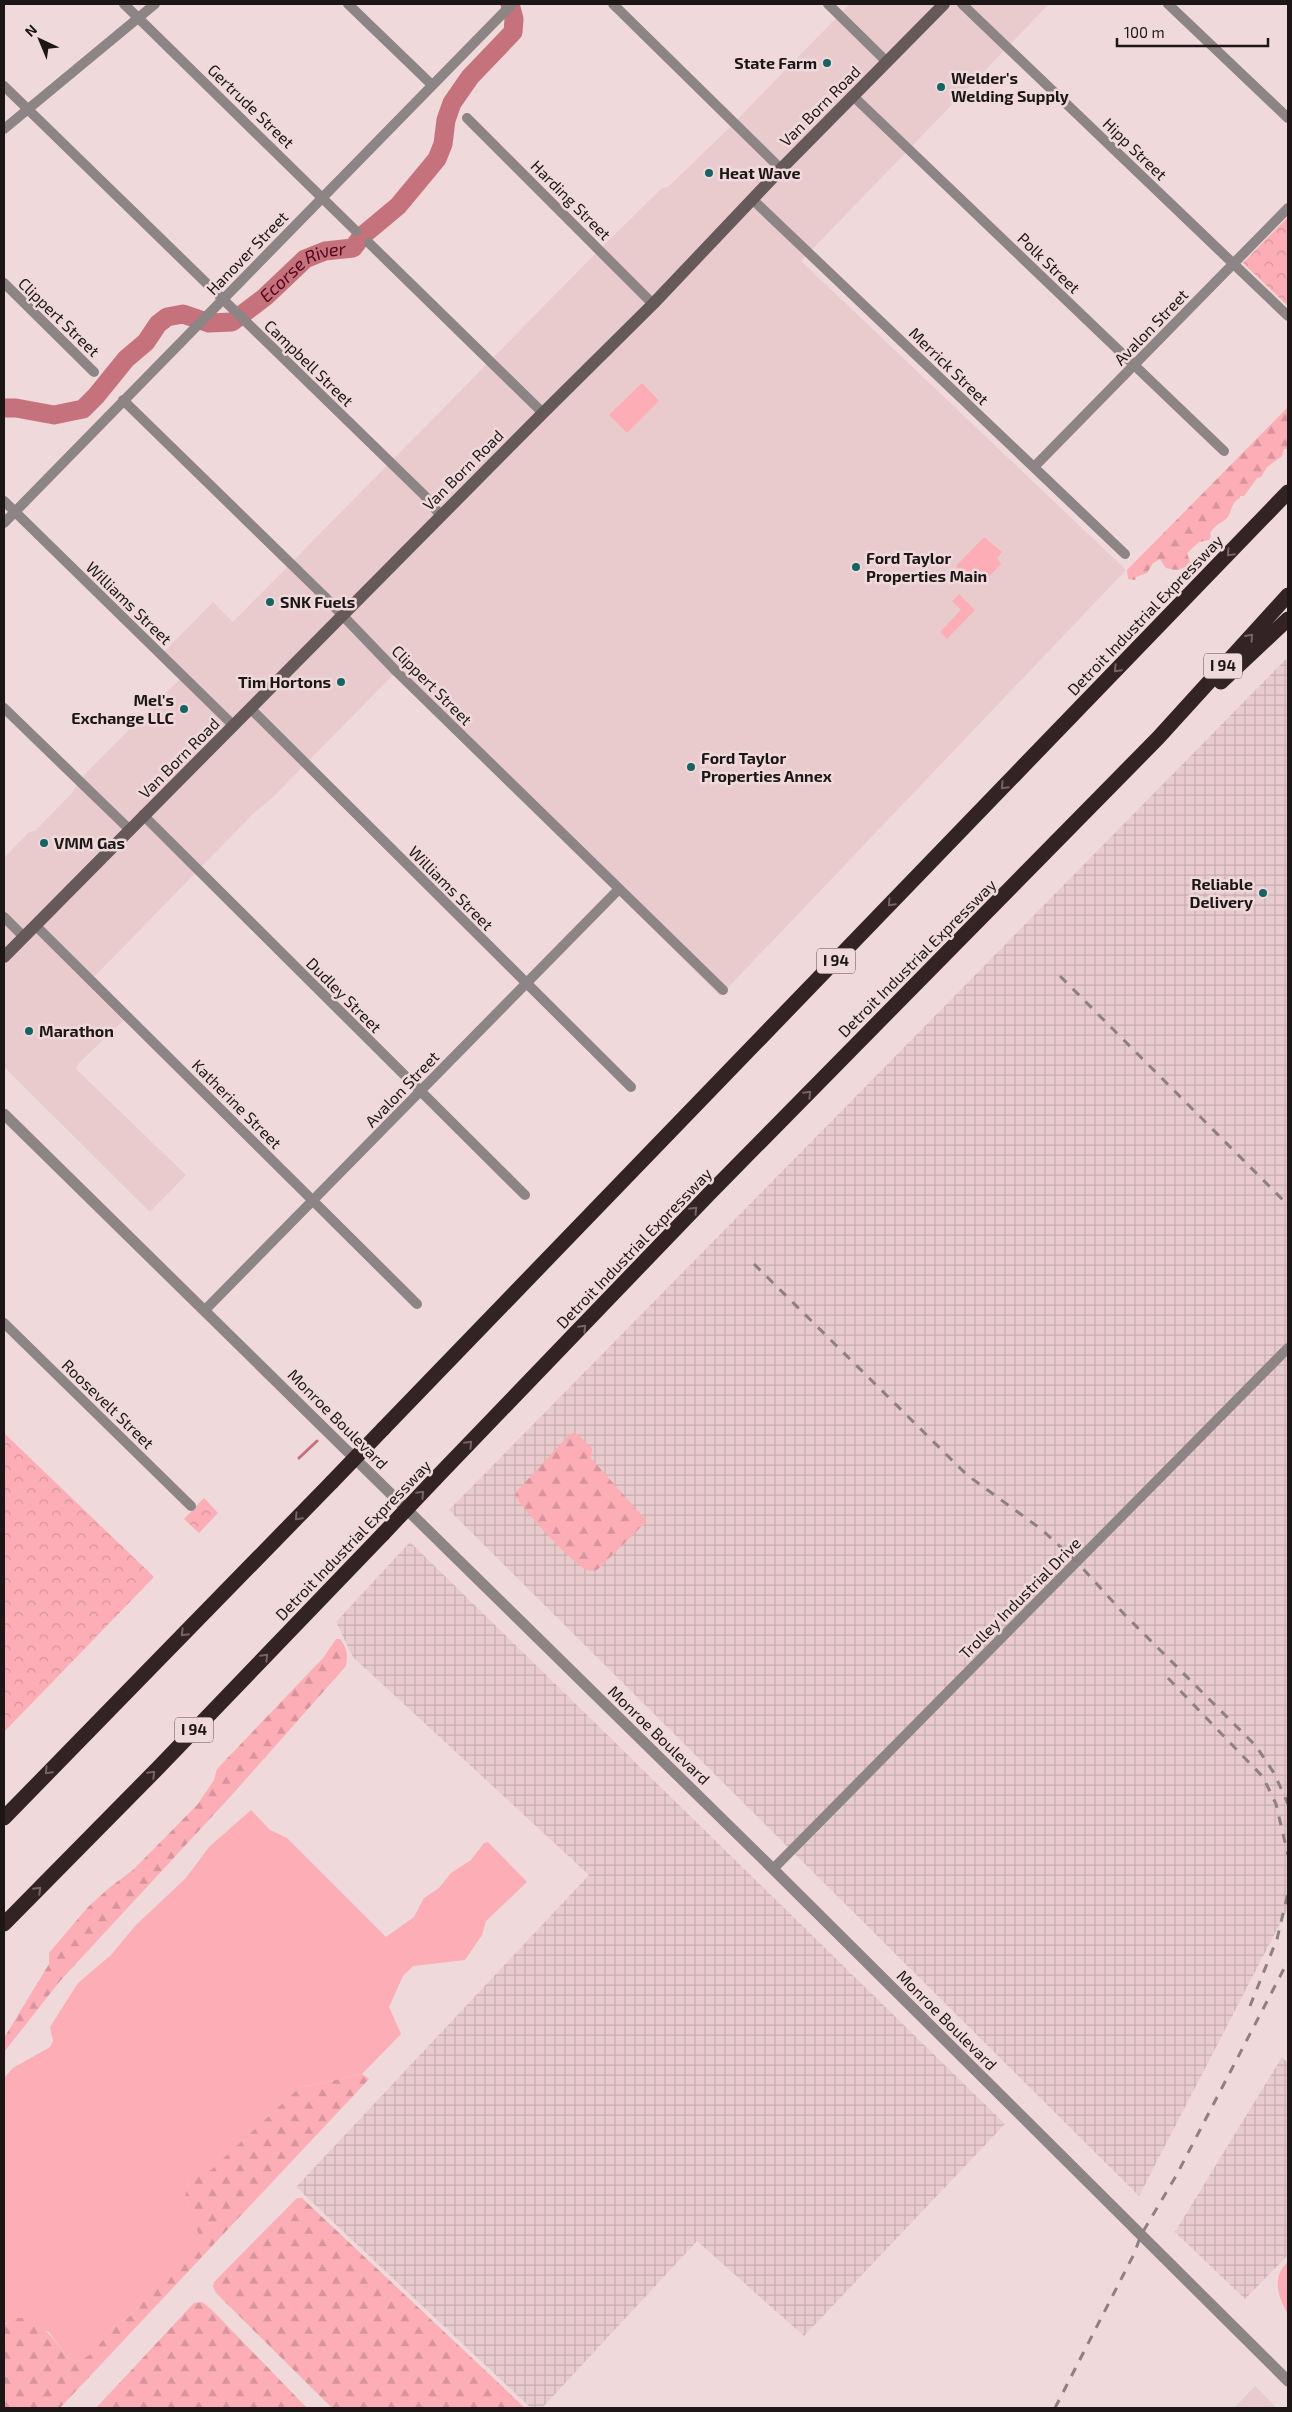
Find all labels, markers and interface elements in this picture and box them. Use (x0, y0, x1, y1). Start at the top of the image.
north arrow (15, 15, 65, 65)
scale bar (1117, 15, 1268, 47)
text: N (21, 21, 40, 40)
text: 100 m (1124, 23, 1165, 41)
place label: State Farm (734, 53, 817, 72)
marker: State Farm (821, 57, 833, 69)
street label: Gertrude Street (204, 60, 298, 152)
street label: Van Born Road (775, 61, 864, 150)
place label: Welder's Welding Supply (951, 68, 1069, 106)
marker: Welder's Welding Supply (935, 81, 947, 93)
street label: Hipp Street (1100, 114, 1171, 184)
street label: Harding Street (527, 156, 615, 244)
place label: Heat Wave (719, 163, 801, 182)
marker: Heat Wave (703, 167, 715, 179)
street label: Hanover Street (202, 207, 291, 298)
street label: Polk Street (1014, 228, 1084, 297)
water label: Ecorse River (254, 237, 348, 306)
street label: Clippert Street (15, 273, 104, 360)
street label: Avalon Street (1110, 285, 1192, 368)
street label: Campbell Street (261, 315, 358, 410)
street label: Merrick Street (906, 323, 993, 408)
street label: Van Born Road (418, 425, 507, 514)
street label: Detroit Industrial Expressway (1063, 530, 1227, 699)
one-way arrow (1227, 547, 1236, 556)
place label: Ford Taylor Properties Main (866, 548, 987, 585)
street label: Williams Street (83, 557, 176, 648)
marker: Ford Taylor Properties Main (850, 561, 862, 573)
place label: SNK Fuels (280, 592, 355, 611)
marker: SNK Fuels (264, 596, 276, 608)
one-way arrow (1244, 633, 1253, 642)
street label: Clippert Street (388, 641, 476, 729)
road number: I 94 (1204, 654, 1242, 678)
one-way arrow (1114, 664, 1123, 673)
place label: Tim Hortons (238, 672, 331, 691)
marker: Tim Hortons (335, 676, 347, 688)
place label: Mel's Exchange LLC (71, 690, 174, 727)
marker: Mel's Exchange LLC (178, 703, 190, 715)
street label: Van Born Road (134, 713, 223, 802)
place label: Ford Taylor Properties Annex (701, 748, 832, 785)
marker: Ford Taylor Properties Annex (685, 761, 697, 773)
one-way arrow (1001, 780, 1010, 789)
place label: VMM Gas (54, 833, 125, 852)
marker: VMM Gas (38, 837, 50, 849)
street label: Williams Street (405, 841, 498, 934)
street label: Detroit Industrial Expressway (834, 874, 1000, 1041)
place label: Reliable Delivery (1190, 874, 1253, 912)
marker: Reliable Delivery (1257, 887, 1269, 899)
one-way arrow (888, 897, 897, 906)
road number: I 94 (817, 948, 855, 974)
street label: Dudley Street (303, 953, 386, 1036)
place label: Marathon (39, 1021, 114, 1040)
marker: Marathon (23, 1025, 35, 1037)
street label: Avalon Street (361, 1047, 443, 1130)
street label: Katherine Street (189, 1055, 286, 1152)
one-way arrow (802, 1090, 811, 1099)
street label: Detroit Industrial Expressway (552, 1163, 716, 1332)
one-way arrow (688, 1207, 697, 1216)
one-way arrow (577, 1325, 586, 1334)
street label: Roosevelt Street (58, 1355, 158, 1452)
street label: Monroe Boulevard (284, 1365, 392, 1473)
one-way arrow (463, 1441, 472, 1450)
street label: Detroit Industrial Expressway (271, 1455, 435, 1624)
one-way arrow (415, 1491, 424, 1500)
one-way arrow (295, 1511, 304, 1520)
street label: Trolley Industrial Drive (955, 1533, 1084, 1662)
one-way arrow (181, 1627, 190, 1636)
one-way arrow (259, 1654, 268, 1663)
street label: Monroe Boulevard (605, 1681, 714, 1788)
road number: I 94 (175, 1718, 213, 1742)
one-way arrow (45, 1766, 54, 1775)
one-way arrow (146, 1771, 155, 1780)
one-way arrow (32, 1886, 41, 1895)
street label: Monroe Boulevard (893, 1966, 1001, 2074)

